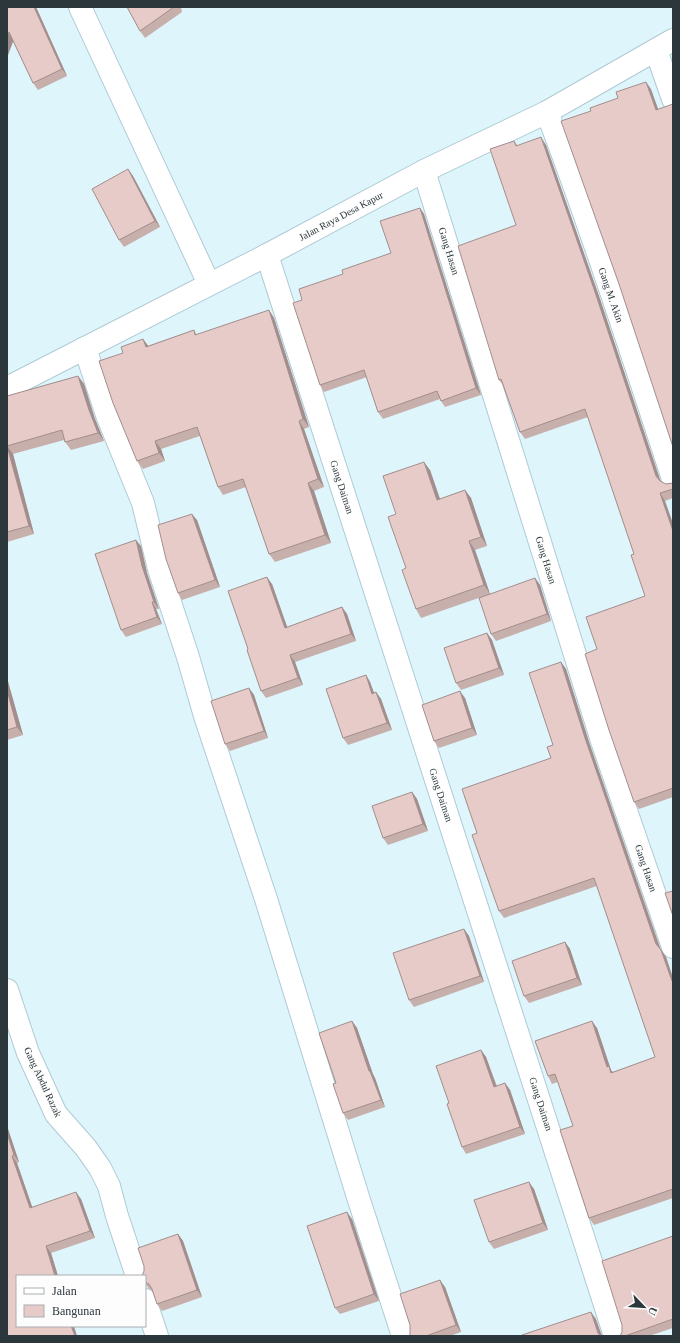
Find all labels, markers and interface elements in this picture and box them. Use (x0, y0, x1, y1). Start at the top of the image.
street label: Jalan Raya Desa Kapur (297, 189, 385, 243)
street label: Gang Hasan (437, 226, 461, 276)
street label: Gang M. Akin (596, 266, 626, 324)
street label: Gang Daiman (328, 459, 356, 515)
street label: Gang Hasan (534, 535, 558, 585)
street label: Gang Daiman (427, 767, 455, 823)
street label: Gang Hasan (633, 843, 659, 893)
street label: Gang Abdul Razak (22, 1045, 64, 1119)
street label: Gang Daiman (527, 1076, 555, 1132)
legend (16, 1275, 146, 1327)
text: Jalan (52, 1284, 77, 1298)
north arrow (624, 1287, 664, 1327)
text: Bangunan (52, 1304, 101, 1318)
text: U (646, 1305, 660, 1317)

